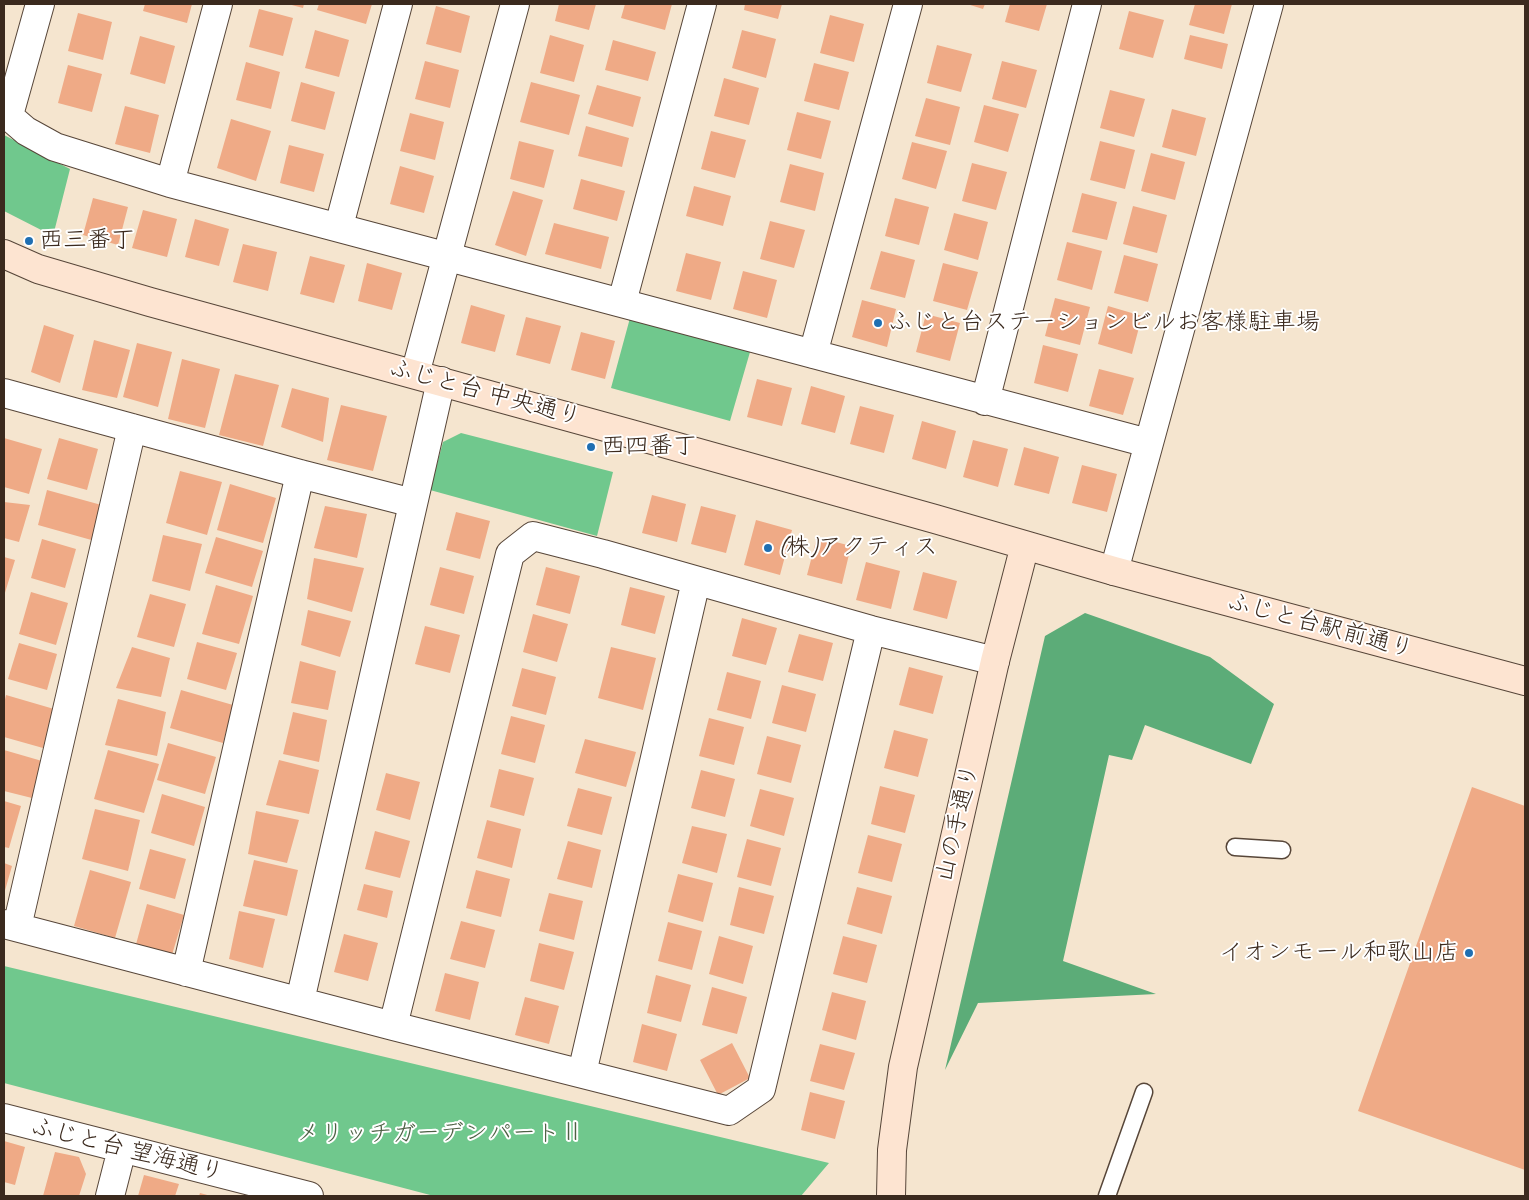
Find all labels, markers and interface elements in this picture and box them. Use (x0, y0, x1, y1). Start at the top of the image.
place label: 西三番丁 (39, 227, 135, 255)
marker: 西三番丁 (23, 235, 35, 247)
place label: ふじと台ステーションビルお客様駐車場 (888, 309, 1320, 337)
marker: ふじと台ステーションビルお客様駐車場 (872, 317, 884, 329)
street label: ふじと台 中央通り (386, 353, 584, 433)
place label: 西四番丁 (601, 433, 697, 461)
marker: 西四番丁 (585, 441, 597, 453)
place label: (株)アクティス (778, 534, 938, 562)
marker: (株)アクティス (762, 542, 774, 554)
street label: ふじと台駅前通り (1224, 587, 1416, 665)
street label: 山の手通り (930, 761, 986, 885)
place label: イオンモール和歌山店 (1219, 939, 1459, 967)
marker: イオンモール和歌山店 (1463, 947, 1475, 959)
street label: ふじと台 望海通り (28, 1112, 226, 1188)
park label: メリッチガーデンパートⅡ (296, 1120, 584, 1148)

